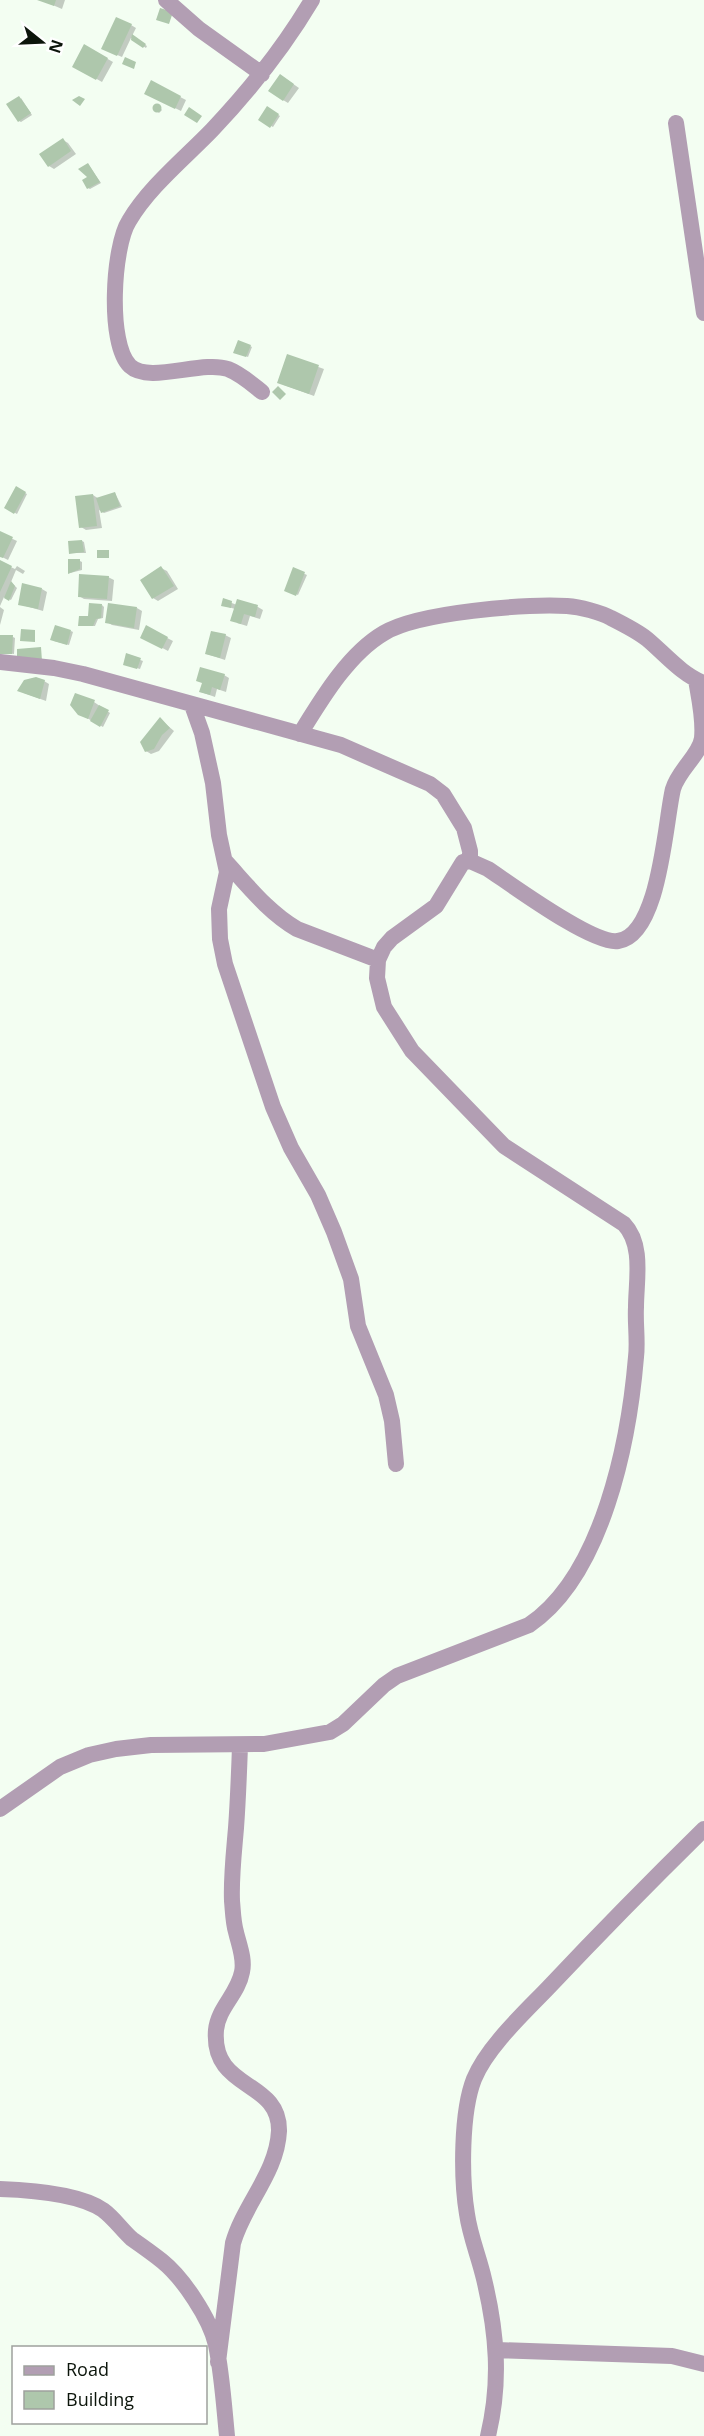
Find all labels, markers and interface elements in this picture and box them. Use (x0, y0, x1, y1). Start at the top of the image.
north arrow (12, 12, 72, 72)
text: N (44, 37, 69, 56)
legend (12, 2346, 207, 2424)
text: Road (66, 2357, 109, 2381)
text: Building (66, 2387, 134, 2411)

